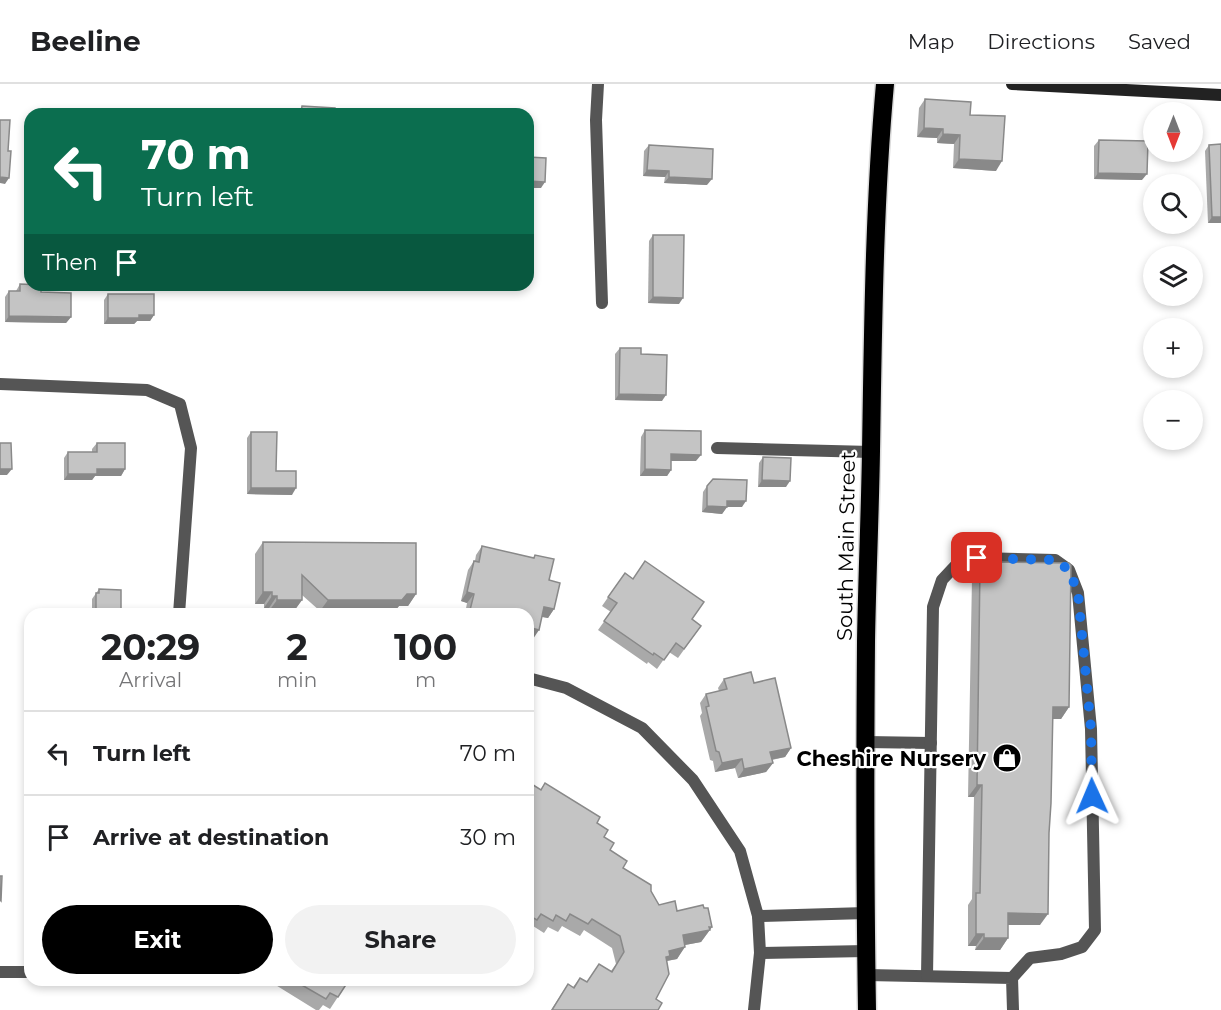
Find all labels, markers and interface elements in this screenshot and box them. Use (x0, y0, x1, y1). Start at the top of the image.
text: Beeline (30, 24, 141, 58)
text: Map (908, 29, 954, 54)
text: Directions (987, 29, 1095, 54)
text: Saved (1128, 29, 1191, 54)
north arrow (1143, 102, 1203, 162)
map controls (1143, 102, 1203, 450)
text: 70 m (141, 128, 251, 180)
icon: left (42, 132, 120, 210)
button: search (1143, 174, 1203, 234)
text: Turn left (141, 180, 254, 213)
icon: arrive (110, 246, 143, 279)
button: layers (1143, 246, 1203, 306)
text: Then (42, 249, 98, 276)
button: + (1143, 318, 1203, 378)
button: − (1143, 390, 1203, 450)
street label: South Main Street (832, 451, 860, 641)
pin (951, 532, 1002, 583)
icon: arrive (960, 541, 993, 574)
text: 20:29 (101, 625, 200, 669)
text: 2 (287, 625, 308, 669)
text: 100 (394, 625, 457, 669)
text: Arrival (119, 668, 182, 692)
text: min (277, 668, 317, 692)
text: m (415, 668, 436, 692)
icon: left (42, 737, 75, 770)
text: Turn left (93, 740, 191, 767)
text: 70 m (460, 740, 516, 767)
shop icon: Cheshire Nursery (991, 742, 1023, 774)
place label: Cheshire Nursery (796, 746, 986, 771)
position arrow (1060, 764, 1124, 828)
icon: arrive (42, 821, 75, 854)
text: Arrive at destination (93, 824, 329, 851)
text: 30 m (460, 824, 516, 851)
button: Exit (42, 905, 273, 974)
button: Share (285, 905, 516, 974)

